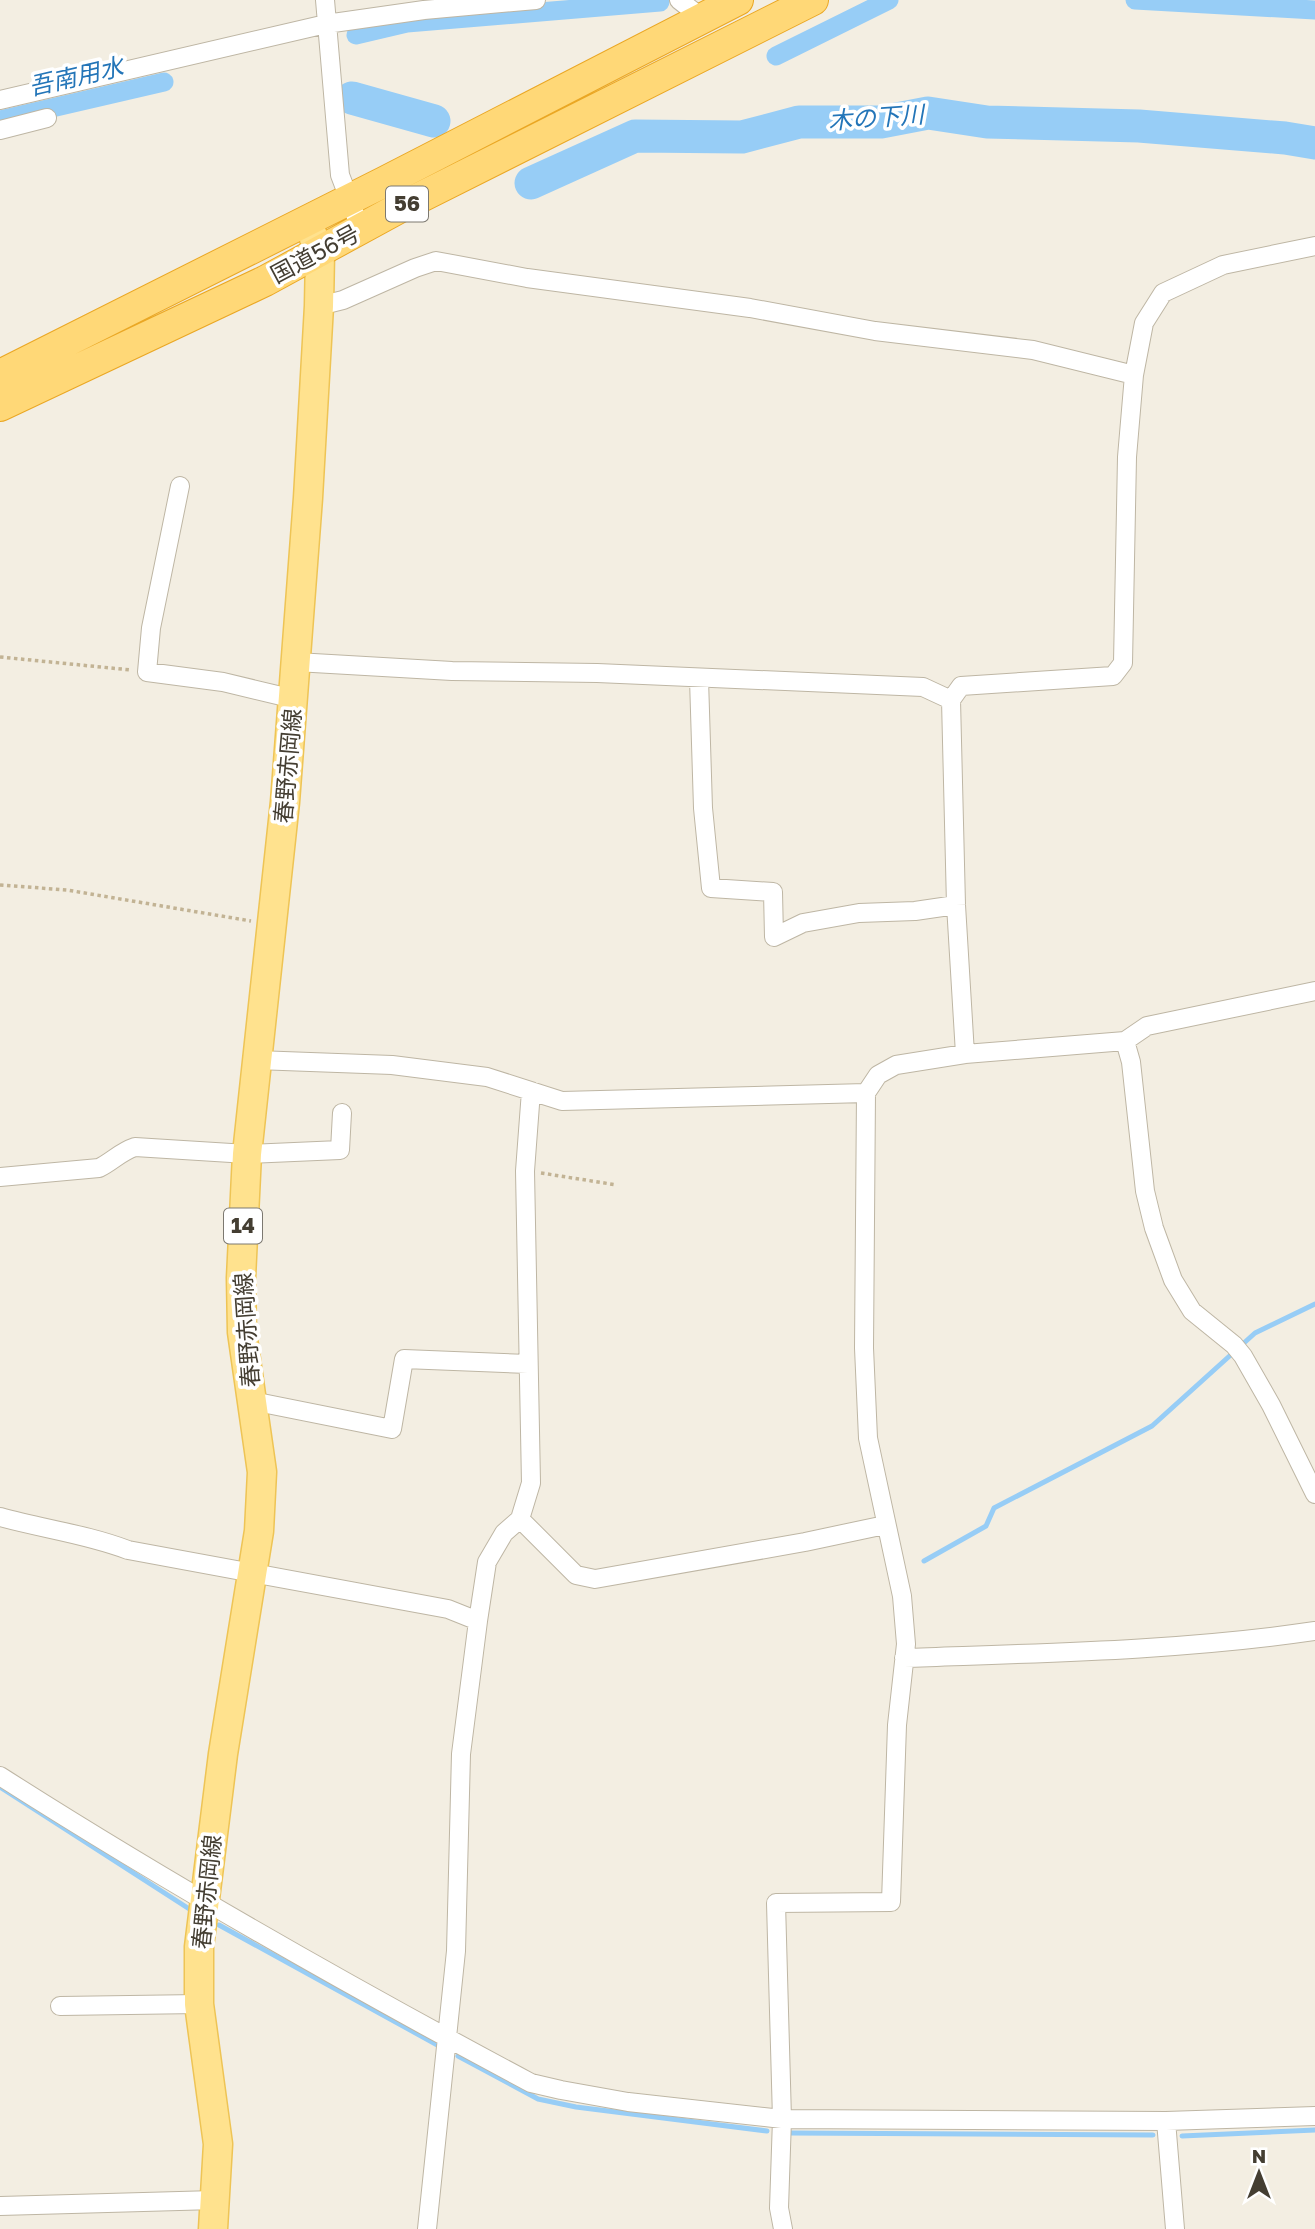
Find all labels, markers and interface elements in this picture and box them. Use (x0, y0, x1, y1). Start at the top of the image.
water label: 吾南用水 (26, 50, 129, 100)
water label: 木の下川 (827, 98, 928, 134)
road number: 56 (386, 186, 428, 222)
street label: 国道56号 (265, 218, 364, 288)
street label: 春野赤岡線 (268, 707, 306, 824)
road number: 14 (224, 1208, 262, 1244)
street label: 春野赤岡線 (228, 1272, 264, 1388)
street label: 春野赤岡線 (186, 1833, 226, 1951)
north arrow (1224, 2138, 1294, 2208)
text: N (1252, 2144, 1266, 2167)

